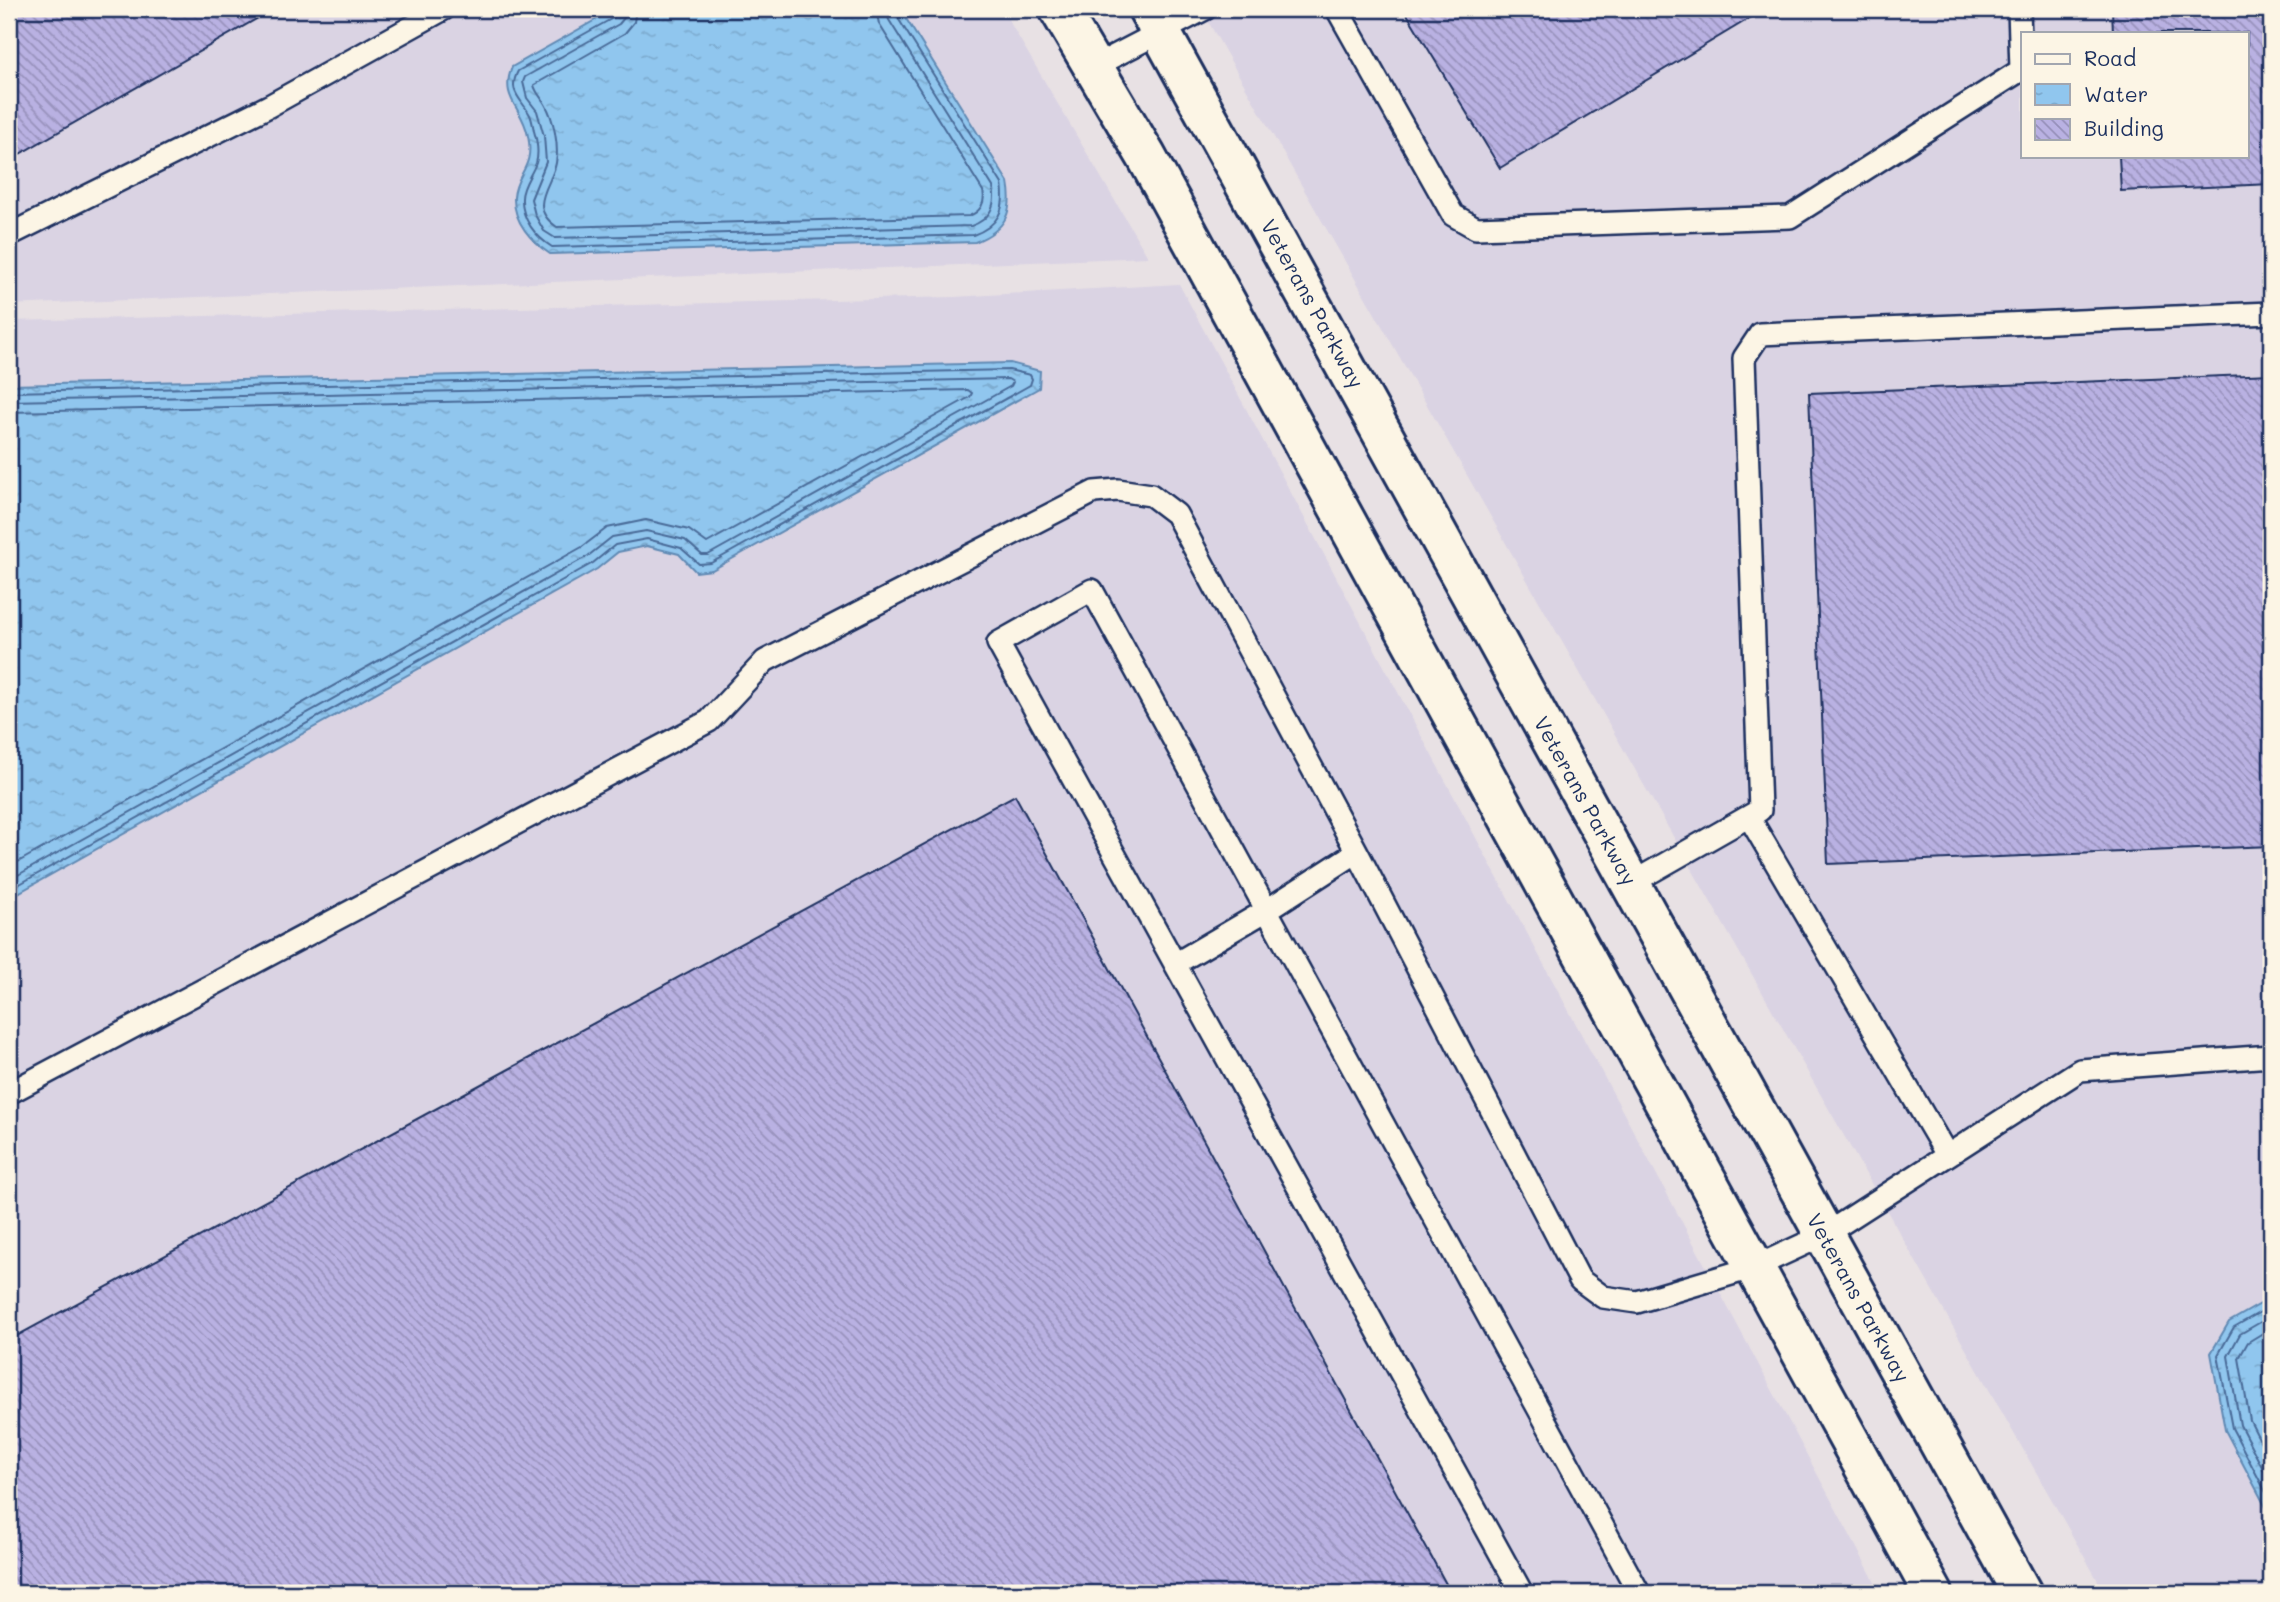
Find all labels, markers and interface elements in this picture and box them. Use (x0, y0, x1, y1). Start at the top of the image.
legend (2021, 32, 2248, 158)
text: Road (2084, 44, 2136, 71)
text: Water (2084, 80, 2148, 107)
text: Building (2084, 114, 2164, 141)
street label: Veterans Parkway (1256, 214, 1371, 392)
street label: Veterans Parkway (1529, 711, 1644, 889)
street label: Veterans Parkway (1802, 1208, 1917, 1386)

